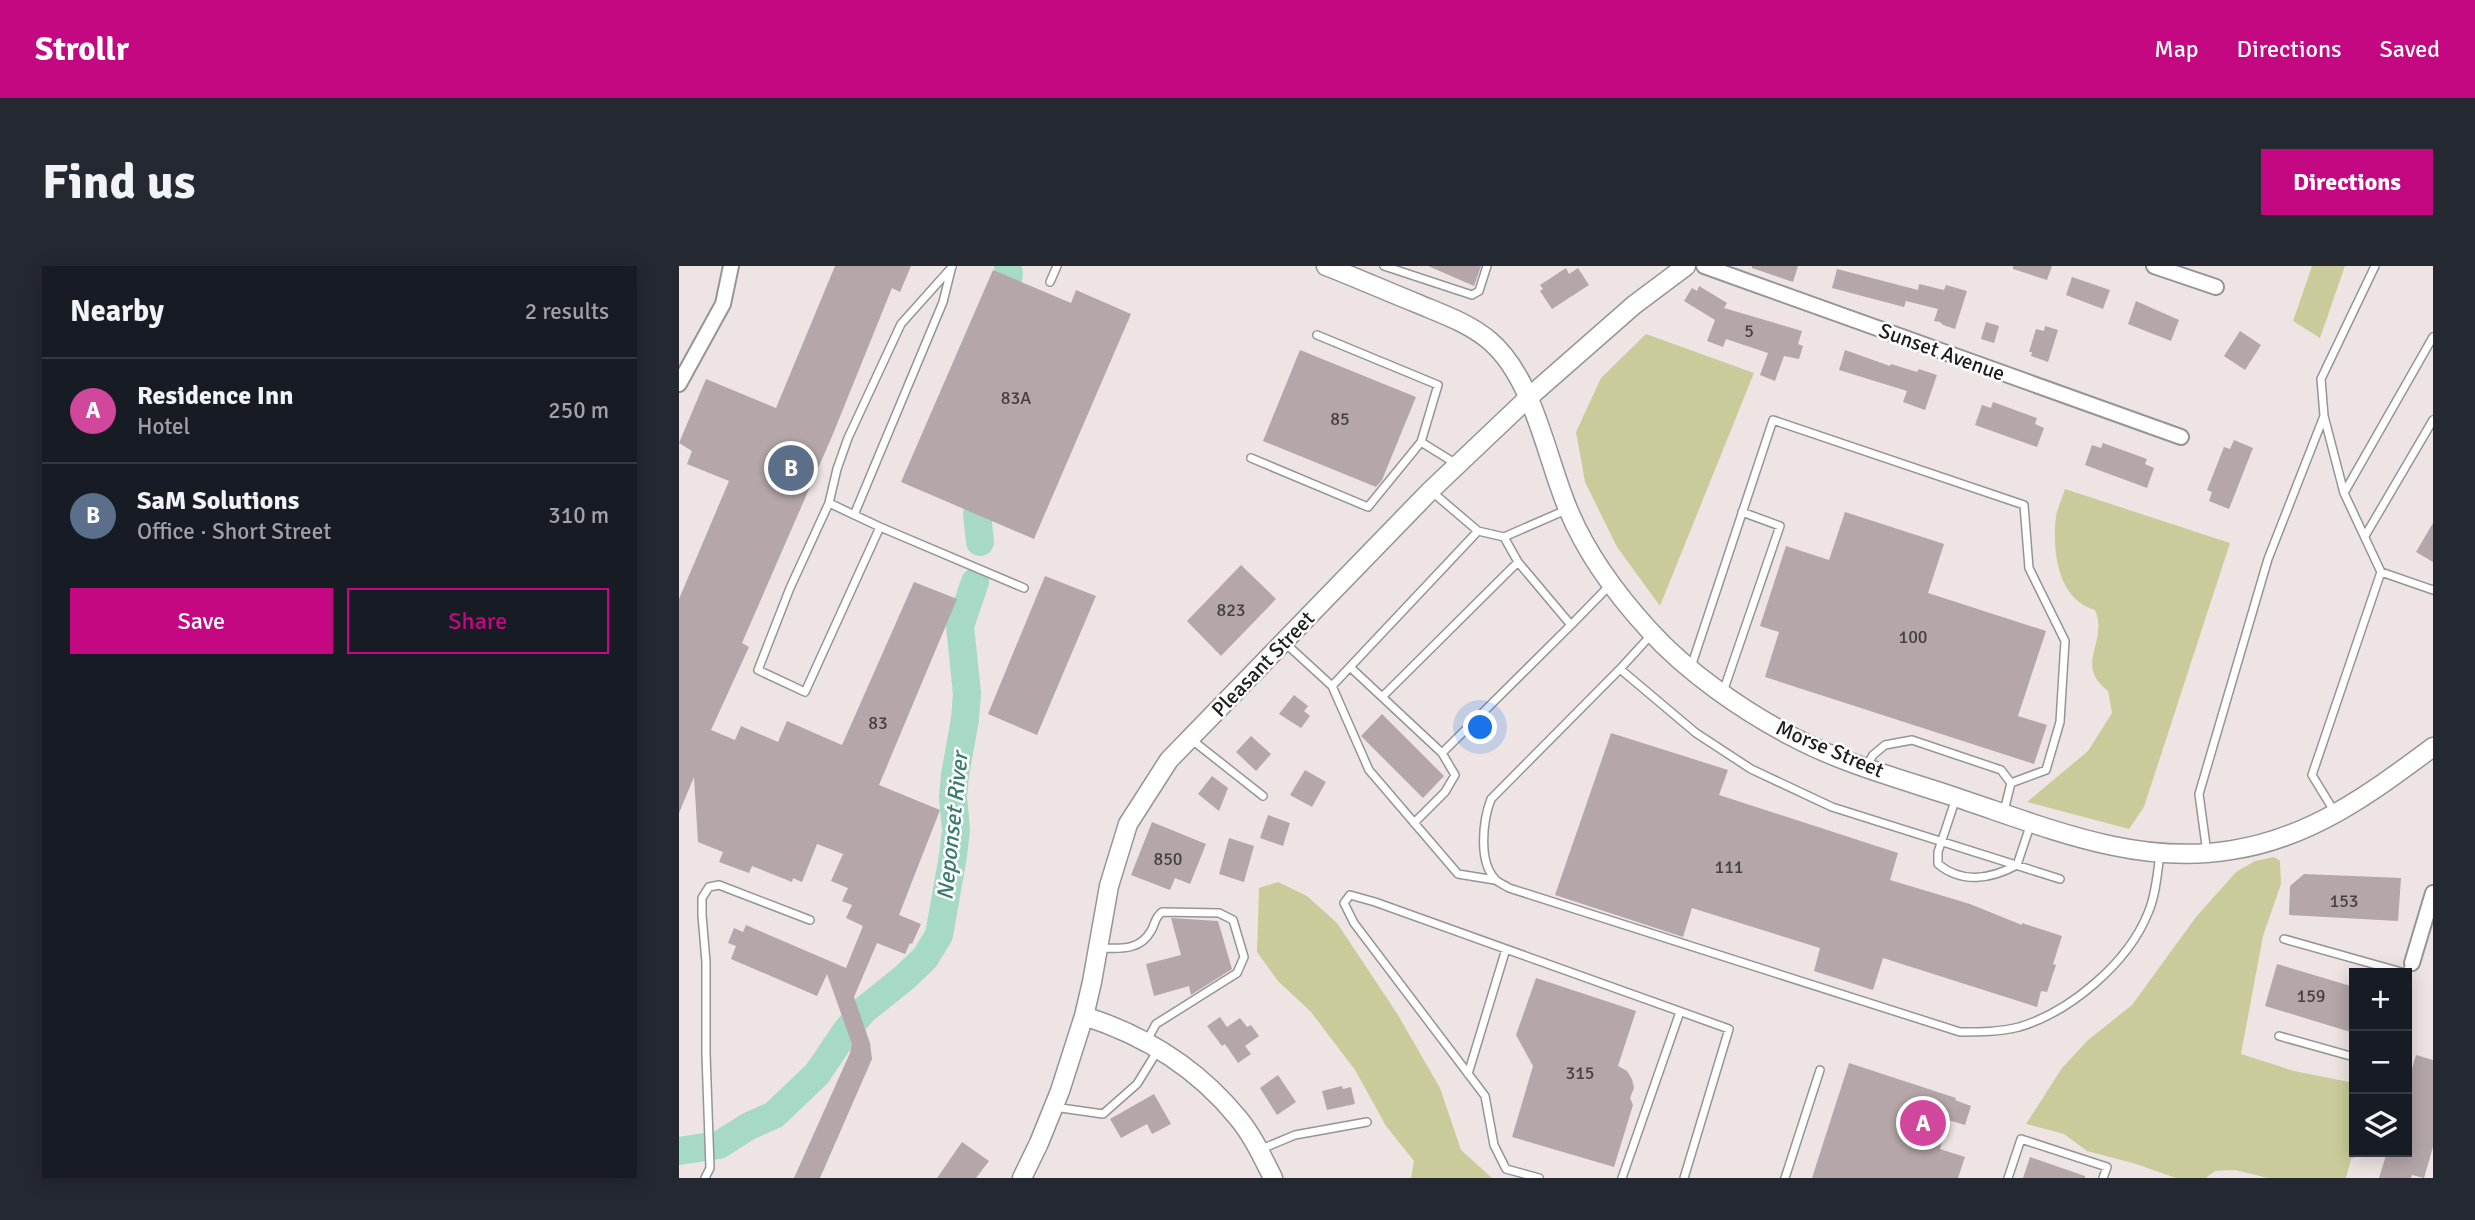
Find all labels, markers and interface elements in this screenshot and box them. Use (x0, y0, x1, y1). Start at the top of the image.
text: Strollr (35, 29, 129, 70)
text: Map (2154, 34, 2199, 64)
text: Directions (2237, 34, 2342, 64)
text: Saved (2380, 34, 2440, 64)
button: Directions (2261, 149, 2433, 215)
text: Find us (42, 152, 195, 212)
text: Nearby (70, 293, 164, 330)
text: 2 results (525, 297, 609, 326)
street label: Sunset Avenue (1876, 317, 2008, 387)
house number: 5 (1744, 320, 1754, 342)
text: Residence Inn (137, 380, 293, 412)
house number: 83A (1001, 387, 1031, 409)
text: A (86, 396, 100, 425)
text: 250 m (548, 396, 609, 425)
house number: 85 (1330, 408, 1350, 430)
text: Hotel (137, 412, 190, 441)
pin: B (768, 442, 814, 494)
text: SaM Solutions (137, 485, 299, 517)
text: B (86, 501, 100, 530)
text: 310 m (548, 501, 609, 530)
text: Office · Short Street (137, 517, 331, 546)
button: Save (70, 588, 333, 654)
button: Share (347, 588, 609, 654)
house number: 823 (1216, 599, 1246, 621)
street label: Pleasant Street (1206, 606, 1320, 722)
house number: 100 (1898, 626, 1928, 648)
your location (1463, 710, 1497, 744)
house number: 83 (868, 712, 888, 734)
street label: Morse Street (1772, 715, 1888, 783)
water label: Neponset River (930, 747, 975, 901)
house number: 850 (1153, 848, 1183, 870)
house number: 111 (1714, 856, 1744, 878)
house number: 153 (2329, 890, 2359, 912)
map controls (2349, 968, 2412, 1157)
button: + (2349, 968, 2412, 1031)
house number: 159 (2296, 985, 2326, 1007)
button: − (2349, 1031, 2412, 1094)
house number: 315 (1565, 1062, 1595, 1084)
button: layers (2349, 1094, 2412, 1157)
pin: A (1900, 1097, 1946, 1149)

